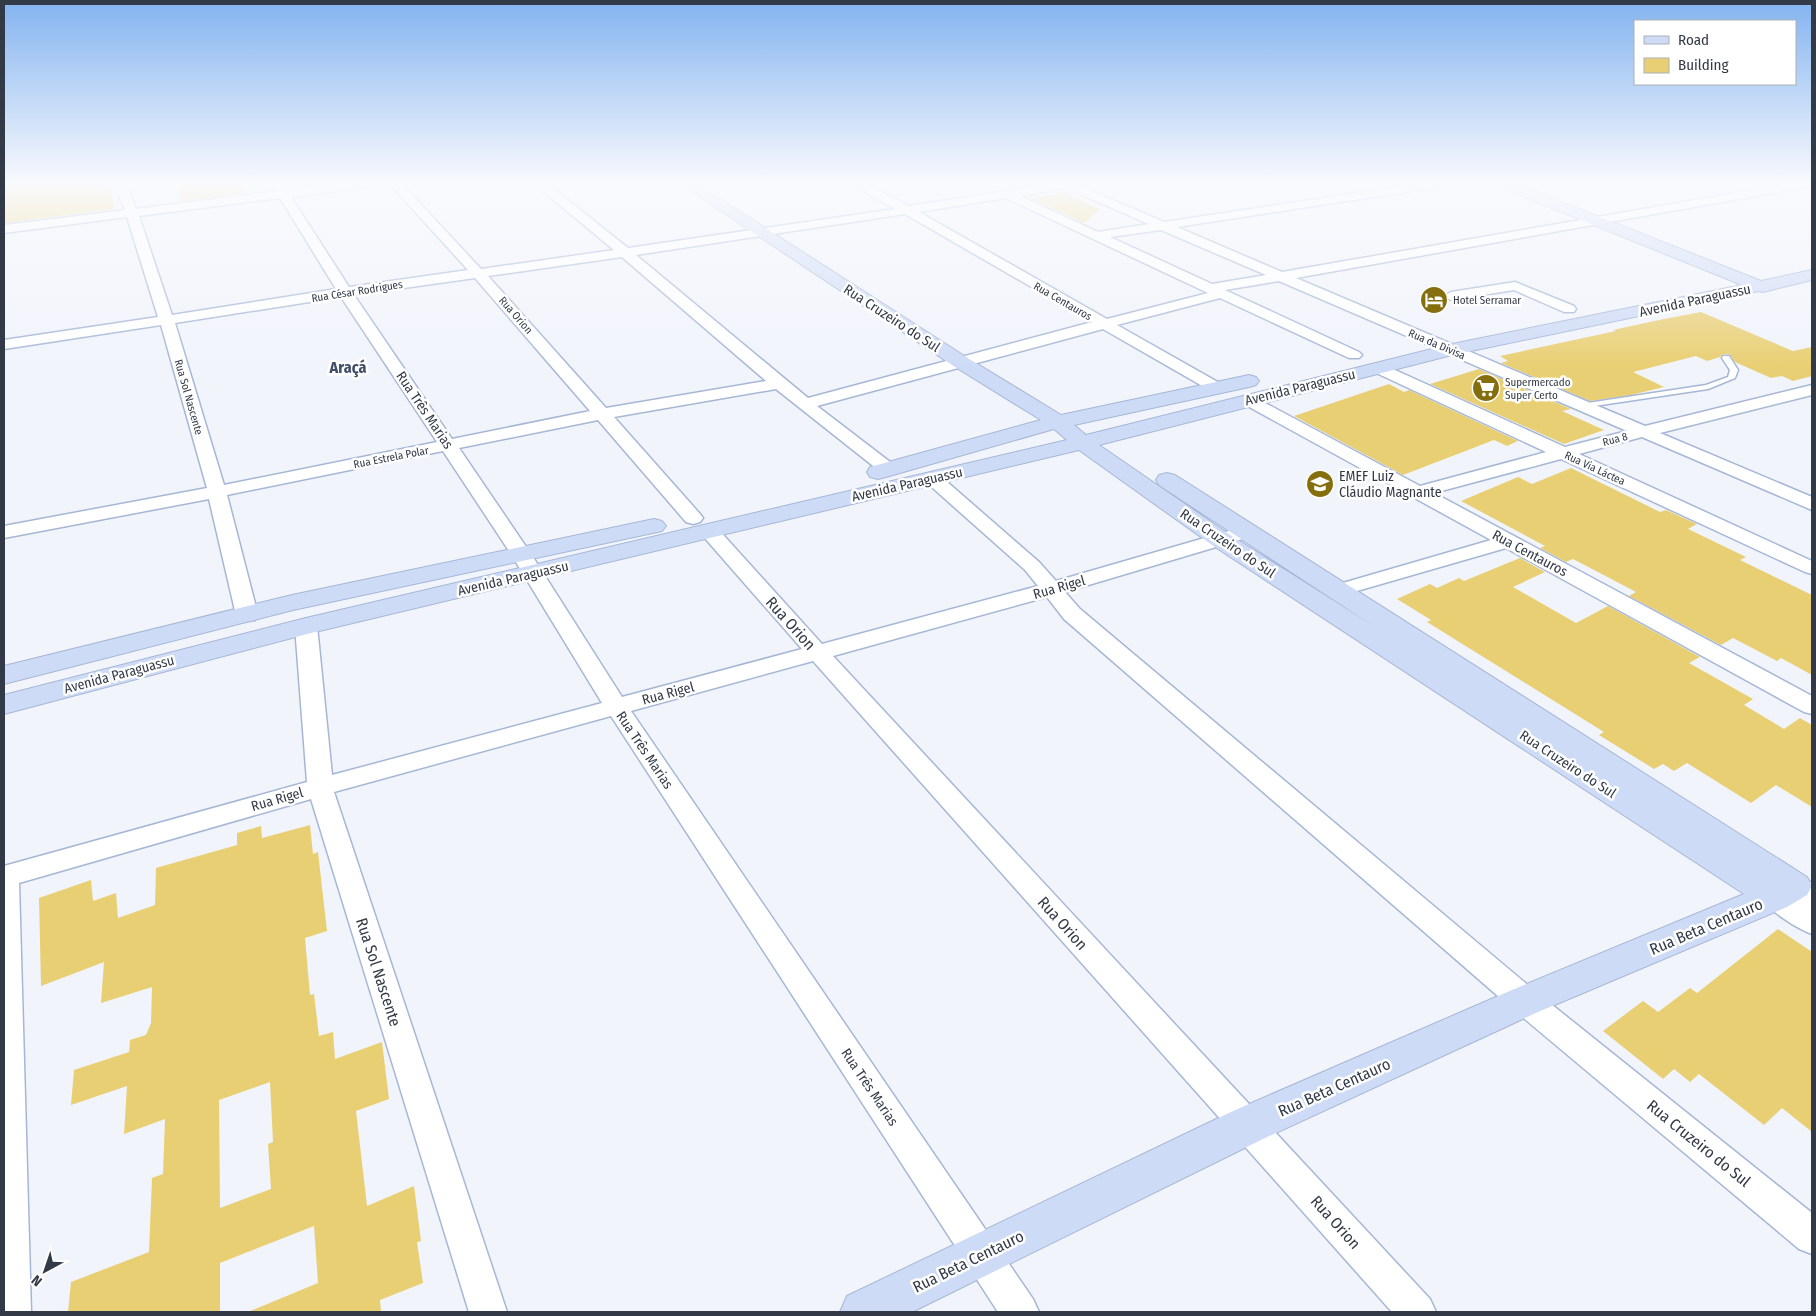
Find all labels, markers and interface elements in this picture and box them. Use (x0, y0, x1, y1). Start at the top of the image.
legend (1634, 20, 1796, 85)
text: Road (1678, 31, 1709, 49)
text: Building (1678, 56, 1729, 74)
street label: Rua César Rodrigues (311, 278, 404, 305)
street label: Rua Centauros (1031, 280, 1094, 323)
street label: Avenida Paraguassu (1638, 280, 1752, 321)
street label: Rua Cruzeiro do Sul (840, 281, 943, 356)
hotel icon: Hotel Serramar (1419, 285, 1449, 315)
street label: Rua Orion (496, 294, 535, 337)
place label: Hotel Serramar (1453, 294, 1521, 307)
street label: Rua da Divisa (1406, 327, 1467, 362)
street label: Rua Sol Nascente (172, 358, 205, 436)
district label: Araçá (329, 358, 366, 378)
street label: Avenida Paraguassu (1243, 366, 1357, 409)
street label: Rua Três Marias (392, 368, 457, 452)
supermarket icon: Supermercado Super Certo (1471, 373, 1501, 403)
place label: Supermercado Super Certo (1505, 376, 1571, 402)
street label: Rua 8 (1601, 430, 1629, 449)
street label: Rua Estrela Polar (352, 444, 430, 471)
street label: Rua Via Láctea (1563, 449, 1627, 488)
street label: Avenida Paraguassu (850, 463, 964, 506)
place label: EMEF Luiz Cláudio Magnante (1339, 468, 1442, 501)
school or university icon: EMEF Luiz Cláudio Magnante (1305, 469, 1335, 499)
street label: Rua Cruzeiro do Sul (1177, 505, 1279, 582)
street label: Rua Centauros (1489, 527, 1570, 580)
street label: Avenida Paraguassu (456, 557, 570, 600)
street label: Rua Rigel (1031, 572, 1087, 603)
street label: Rua Orion (762, 593, 820, 654)
street label: Avenida Paraguassu (62, 652, 176, 697)
street label: Rua Rigel (640, 678, 696, 709)
street label: Rua Três Marias (612, 708, 677, 792)
street label: Rua Cruzeiro do Sul (1516, 727, 1619, 802)
street label: Rua Rigel (249, 784, 305, 815)
street label: Rua Orion (1034, 893, 1092, 954)
street label: Rua Beta Centauro (1647, 894, 1766, 959)
street label: Rua Sol Nascente (352, 915, 405, 1029)
street label: Rua Três Marias (837, 1045, 902, 1129)
street label: Rua Beta Centauro (1275, 1054, 1393, 1121)
street label: Rua Cruzeiro do Sul (1643, 1096, 1754, 1191)
street label: Rua Orion (1307, 1192, 1365, 1253)
street label: Rua Beta Centauro (910, 1226, 1027, 1297)
north arrow (20, 1246, 70, 1296)
text: N (28, 1271, 46, 1290)

